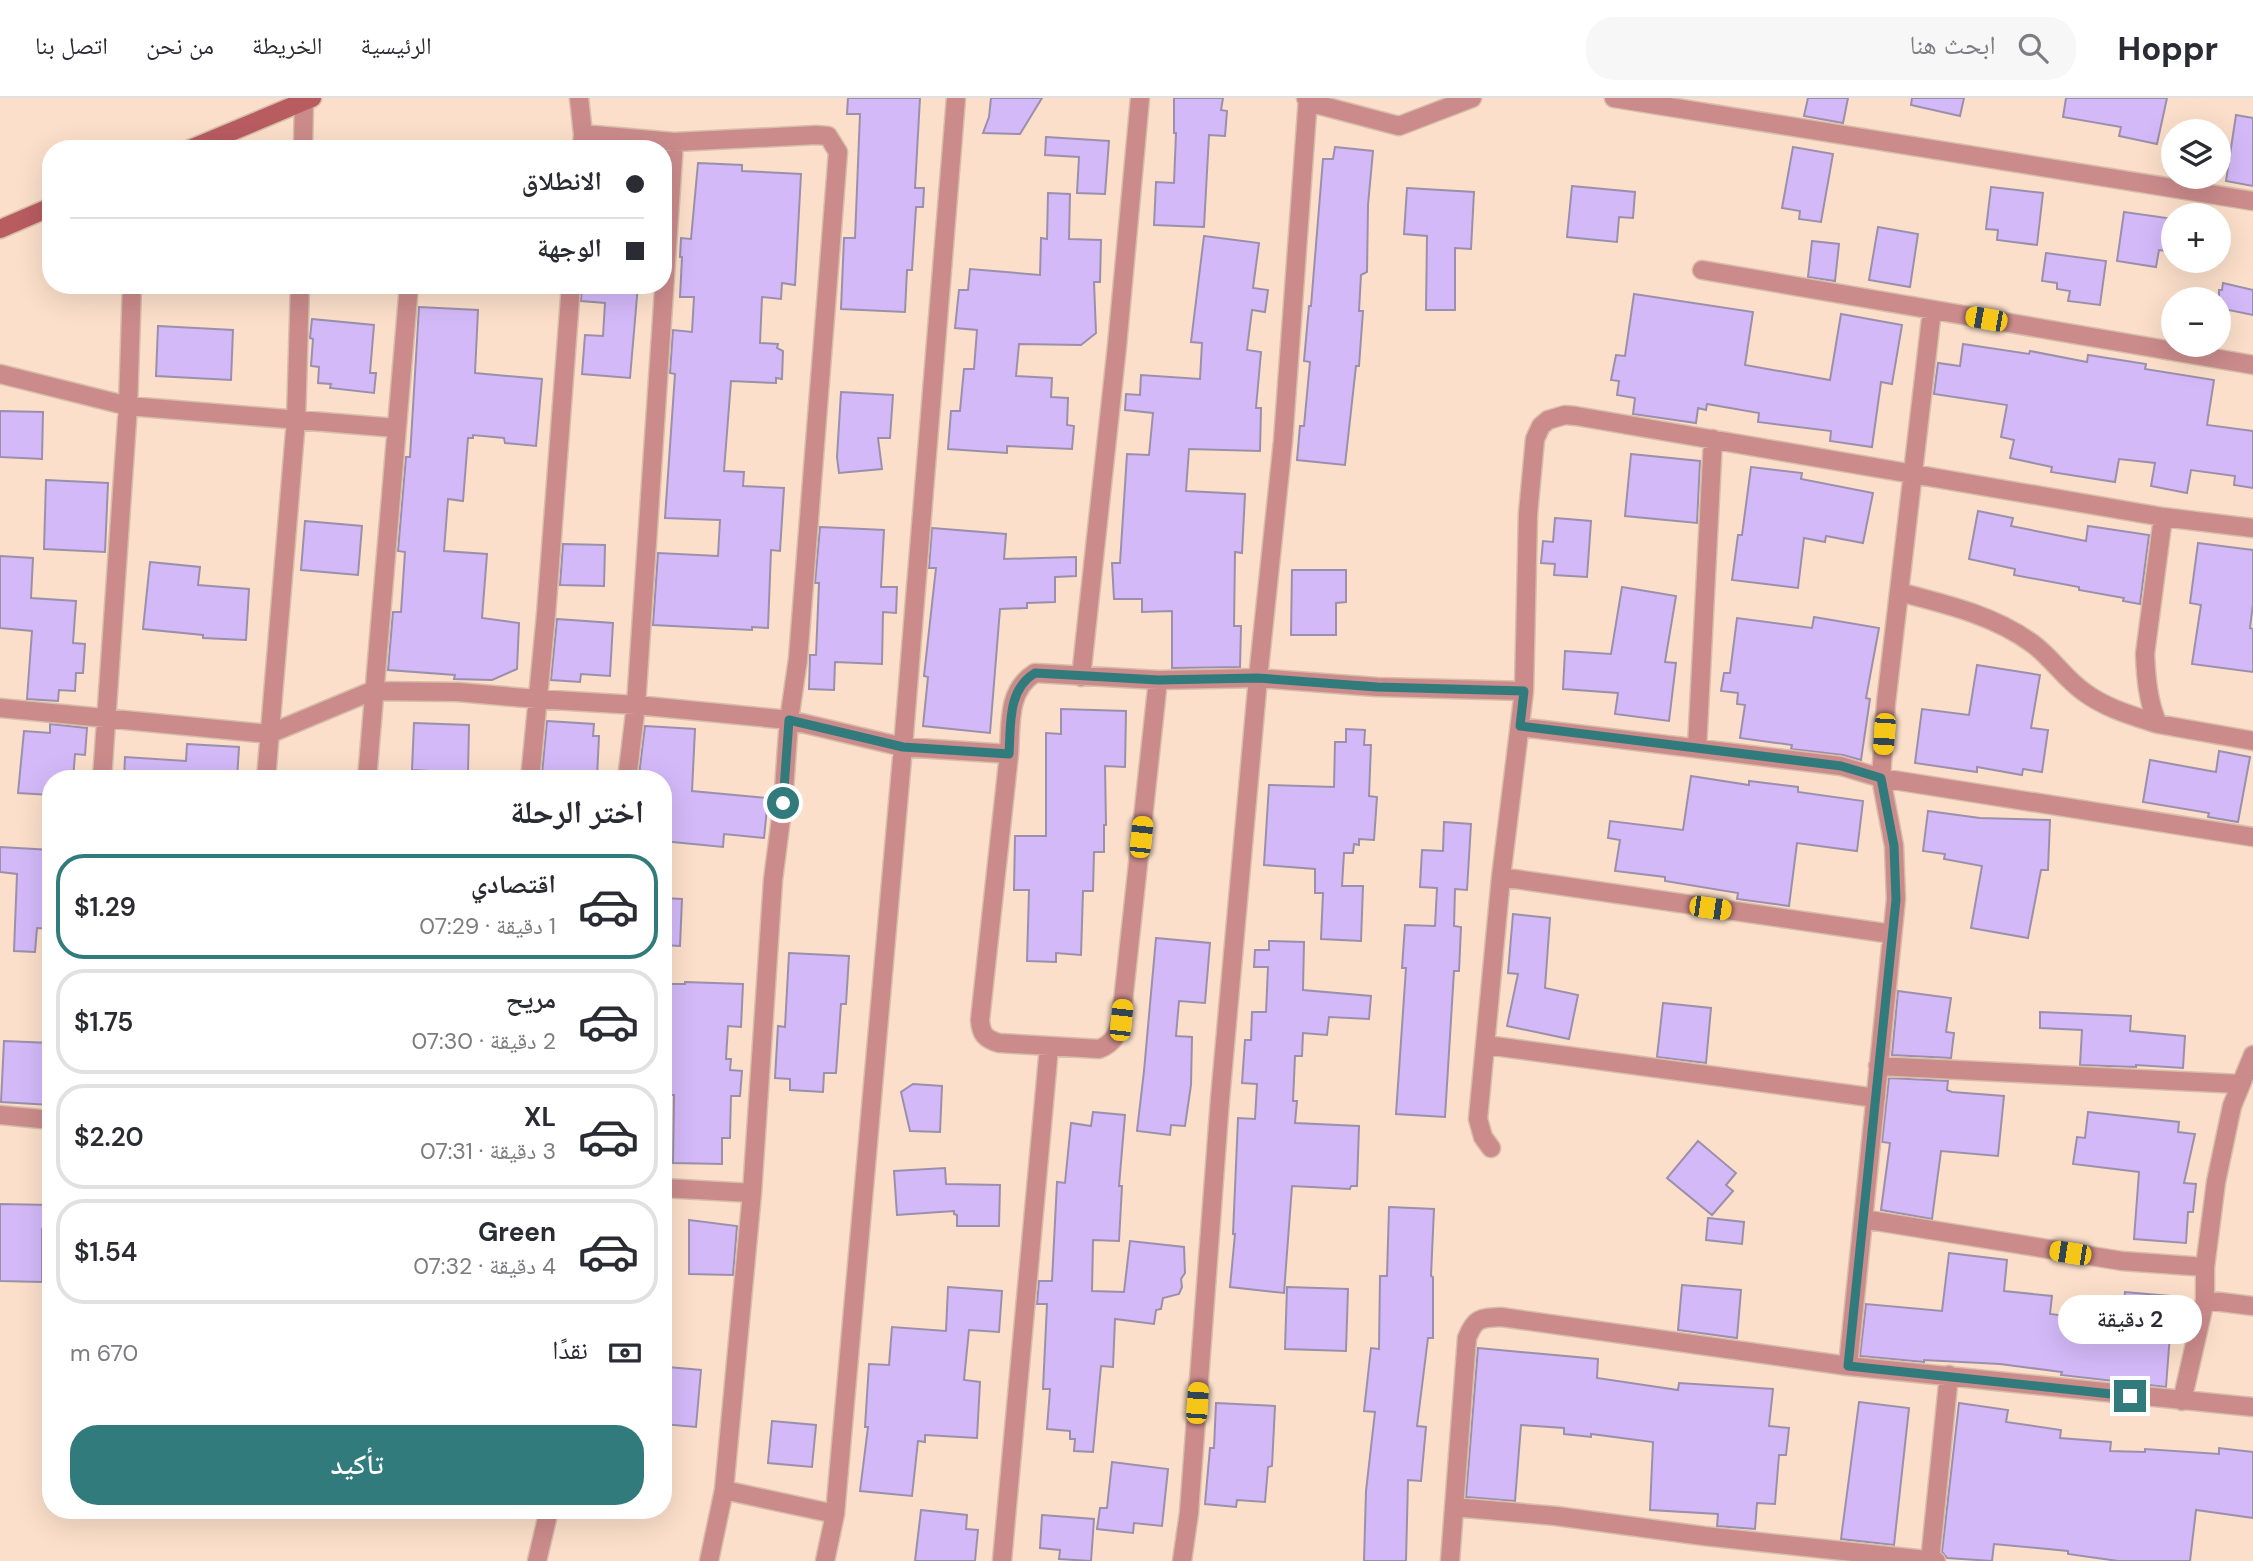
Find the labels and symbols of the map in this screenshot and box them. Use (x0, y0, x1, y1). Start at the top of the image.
car (1964, 305, 2009, 333)
car (1873, 712, 1896, 756)
route start (767, 787, 799, 819)
car (1129, 815, 1154, 859)
car (1688, 895, 1733, 921)
car (1109, 998, 1134, 1042)
car (2048, 1239, 2093, 1267)
callout: 2 دقيقة (2058, 1294, 2202, 1344)
route end (2114, 1380, 2146, 1412)
car (1186, 1381, 1209, 1425)

